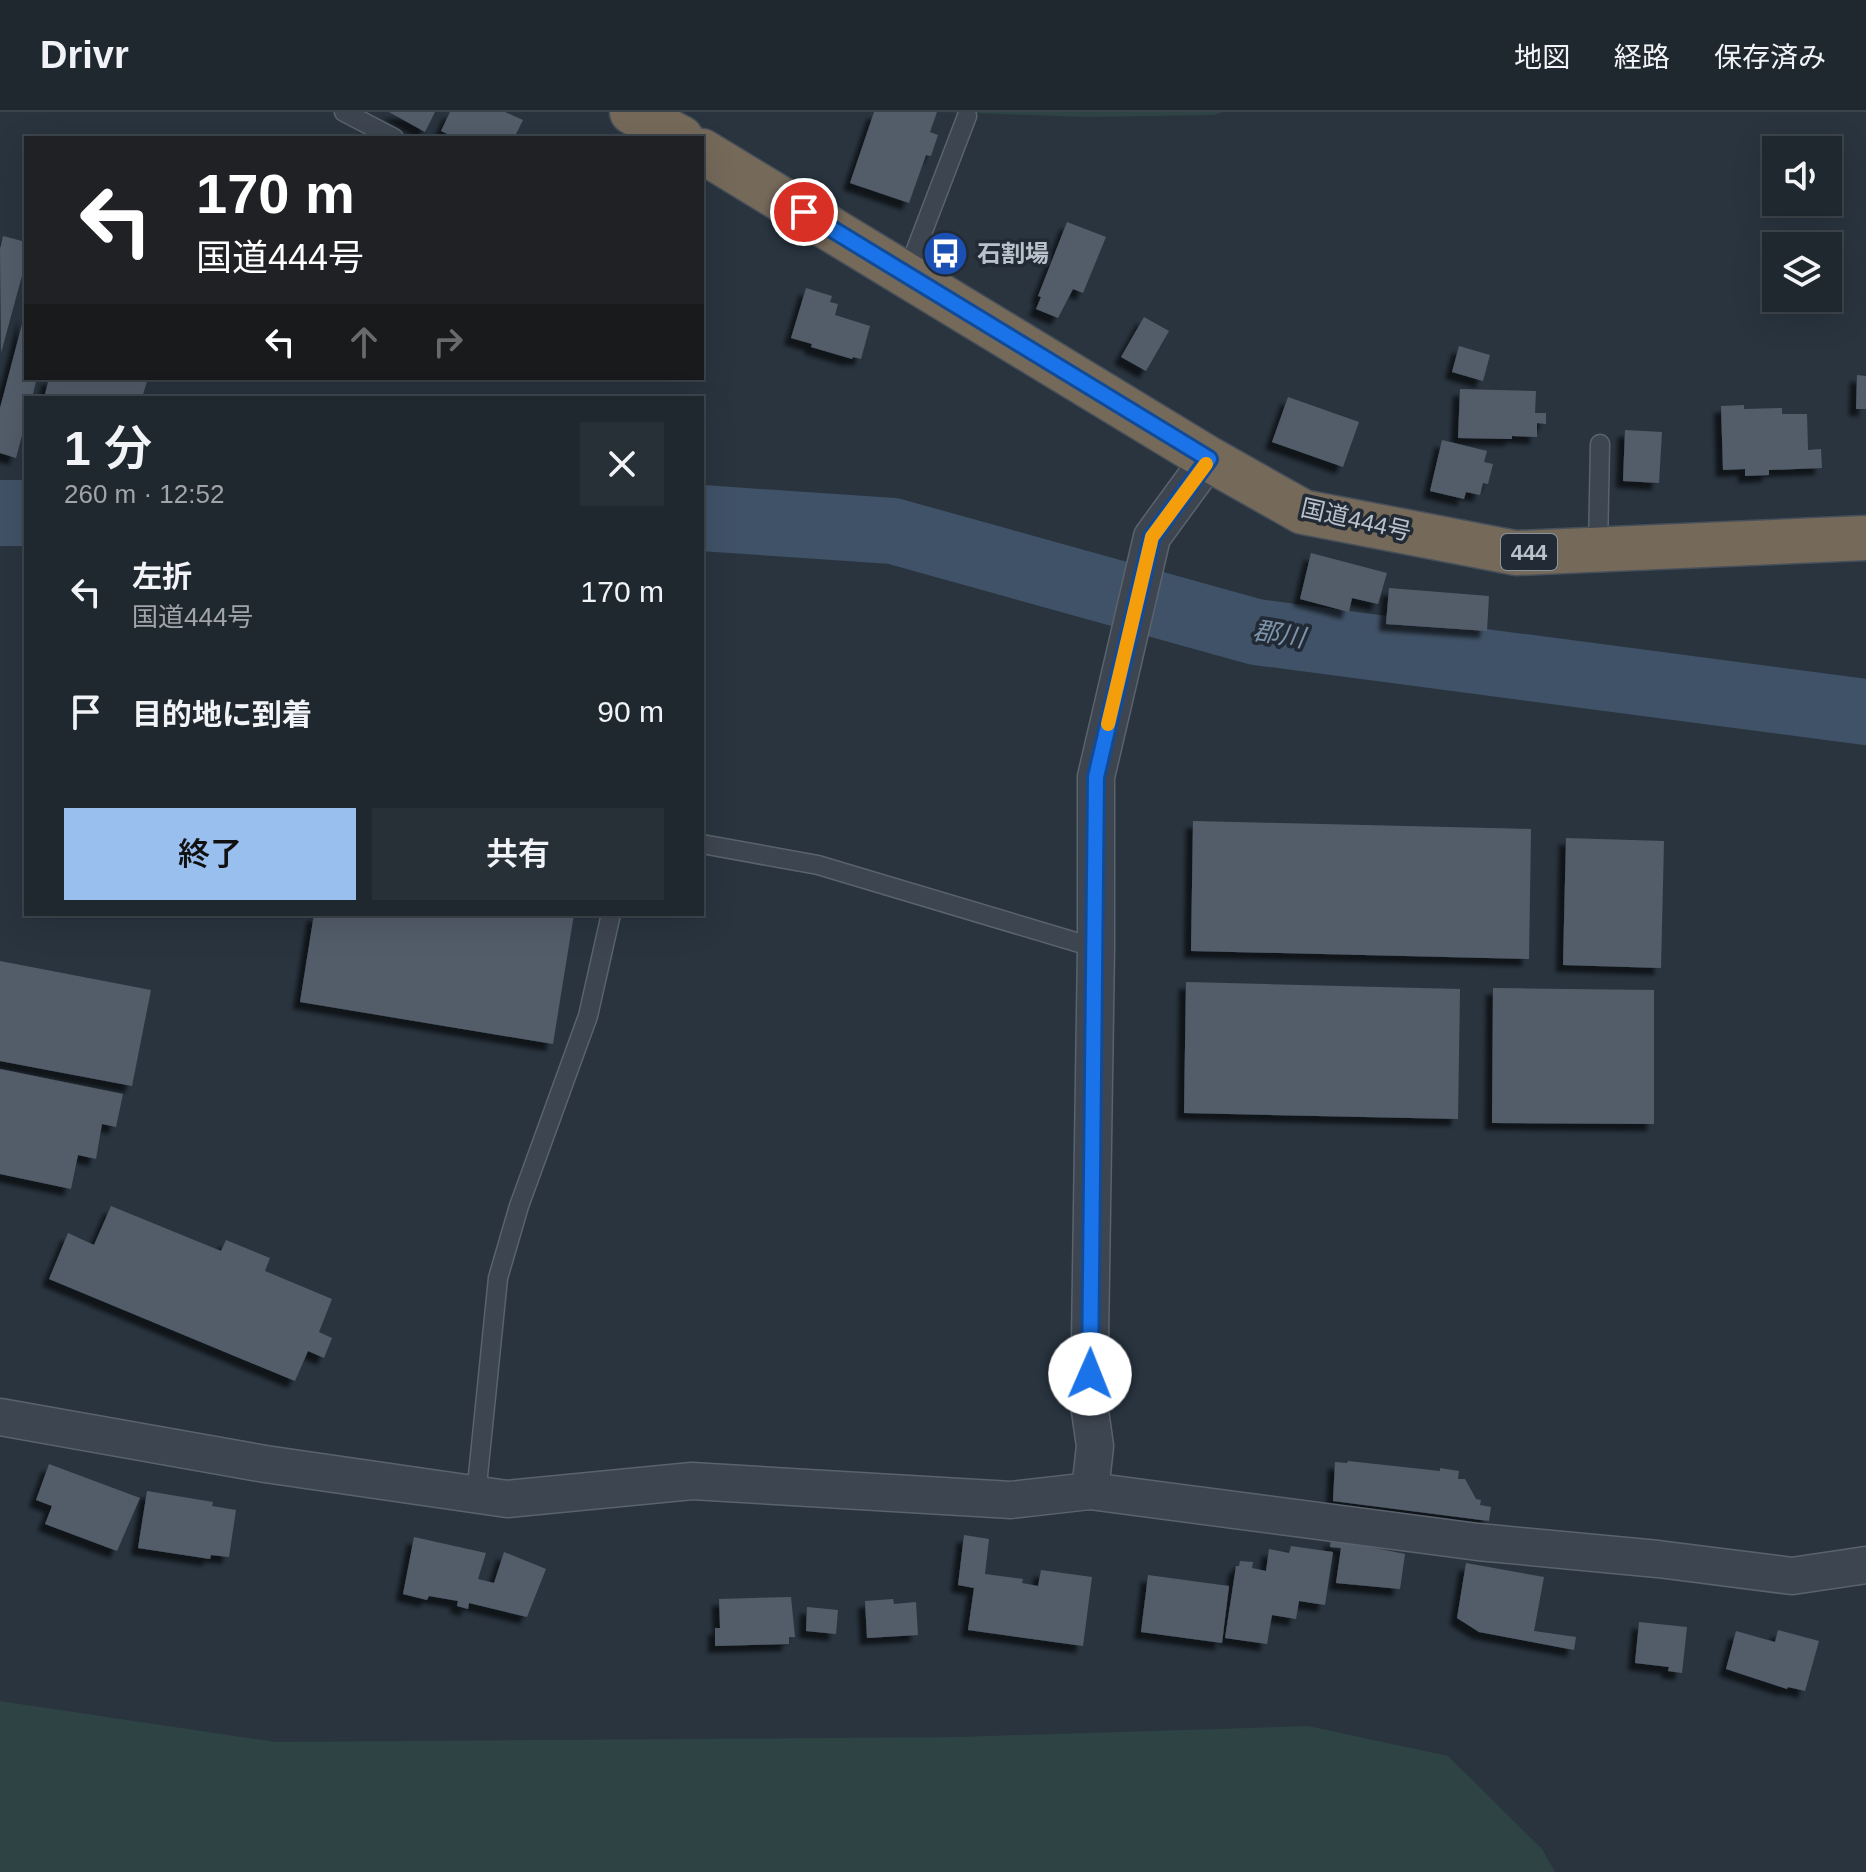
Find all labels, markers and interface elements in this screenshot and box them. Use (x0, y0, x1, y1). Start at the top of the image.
text: Drivr (40, 34, 129, 76)
text: 地図 (1514, 42, 1570, 73)
text: 経路 (1614, 42, 1670, 73)
text: 保存済み (1714, 42, 1826, 73)
map controls (1762, 136, 1842, 312)
button: sound (1762, 136, 1842, 216)
text: 170 m (196, 162, 355, 225)
icon: left (64, 168, 168, 272)
pin (770, 178, 838, 246)
icon: arrive (782, 190, 826, 234)
bus stop icon: 石割場 (922, 230, 970, 278)
button: layers (1762, 232, 1842, 312)
text: 国道444号 (196, 237, 364, 278)
place label: 石割場 (977, 240, 1049, 267)
icon: left (258, 320, 302, 364)
icon: ahead (342, 320, 386, 364)
icon: right (426, 320, 470, 364)
text: 1 分 (64, 422, 152, 475)
button: close (580, 422, 664, 506)
text: 260 m · 12:52 (64, 479, 224, 509)
street label: 国道444号 (1298, 494, 1414, 545)
road number: 444 (1501, 534, 1557, 570)
text: 左折 (132, 560, 192, 593)
icon: left (64, 570, 108, 614)
text: 170 m (581, 575, 664, 608)
text: 国道444号 (132, 602, 253, 632)
water label: 郡川 (1251, 615, 1310, 653)
icon: arrive (64, 690, 108, 734)
text: 90 m (597, 695, 664, 728)
text: 目的地に到着 (132, 698, 312, 731)
button: 終了 (64, 808, 356, 900)
button: 共有 (372, 808, 664, 900)
position arrow (1048, 1332, 1132, 1416)

